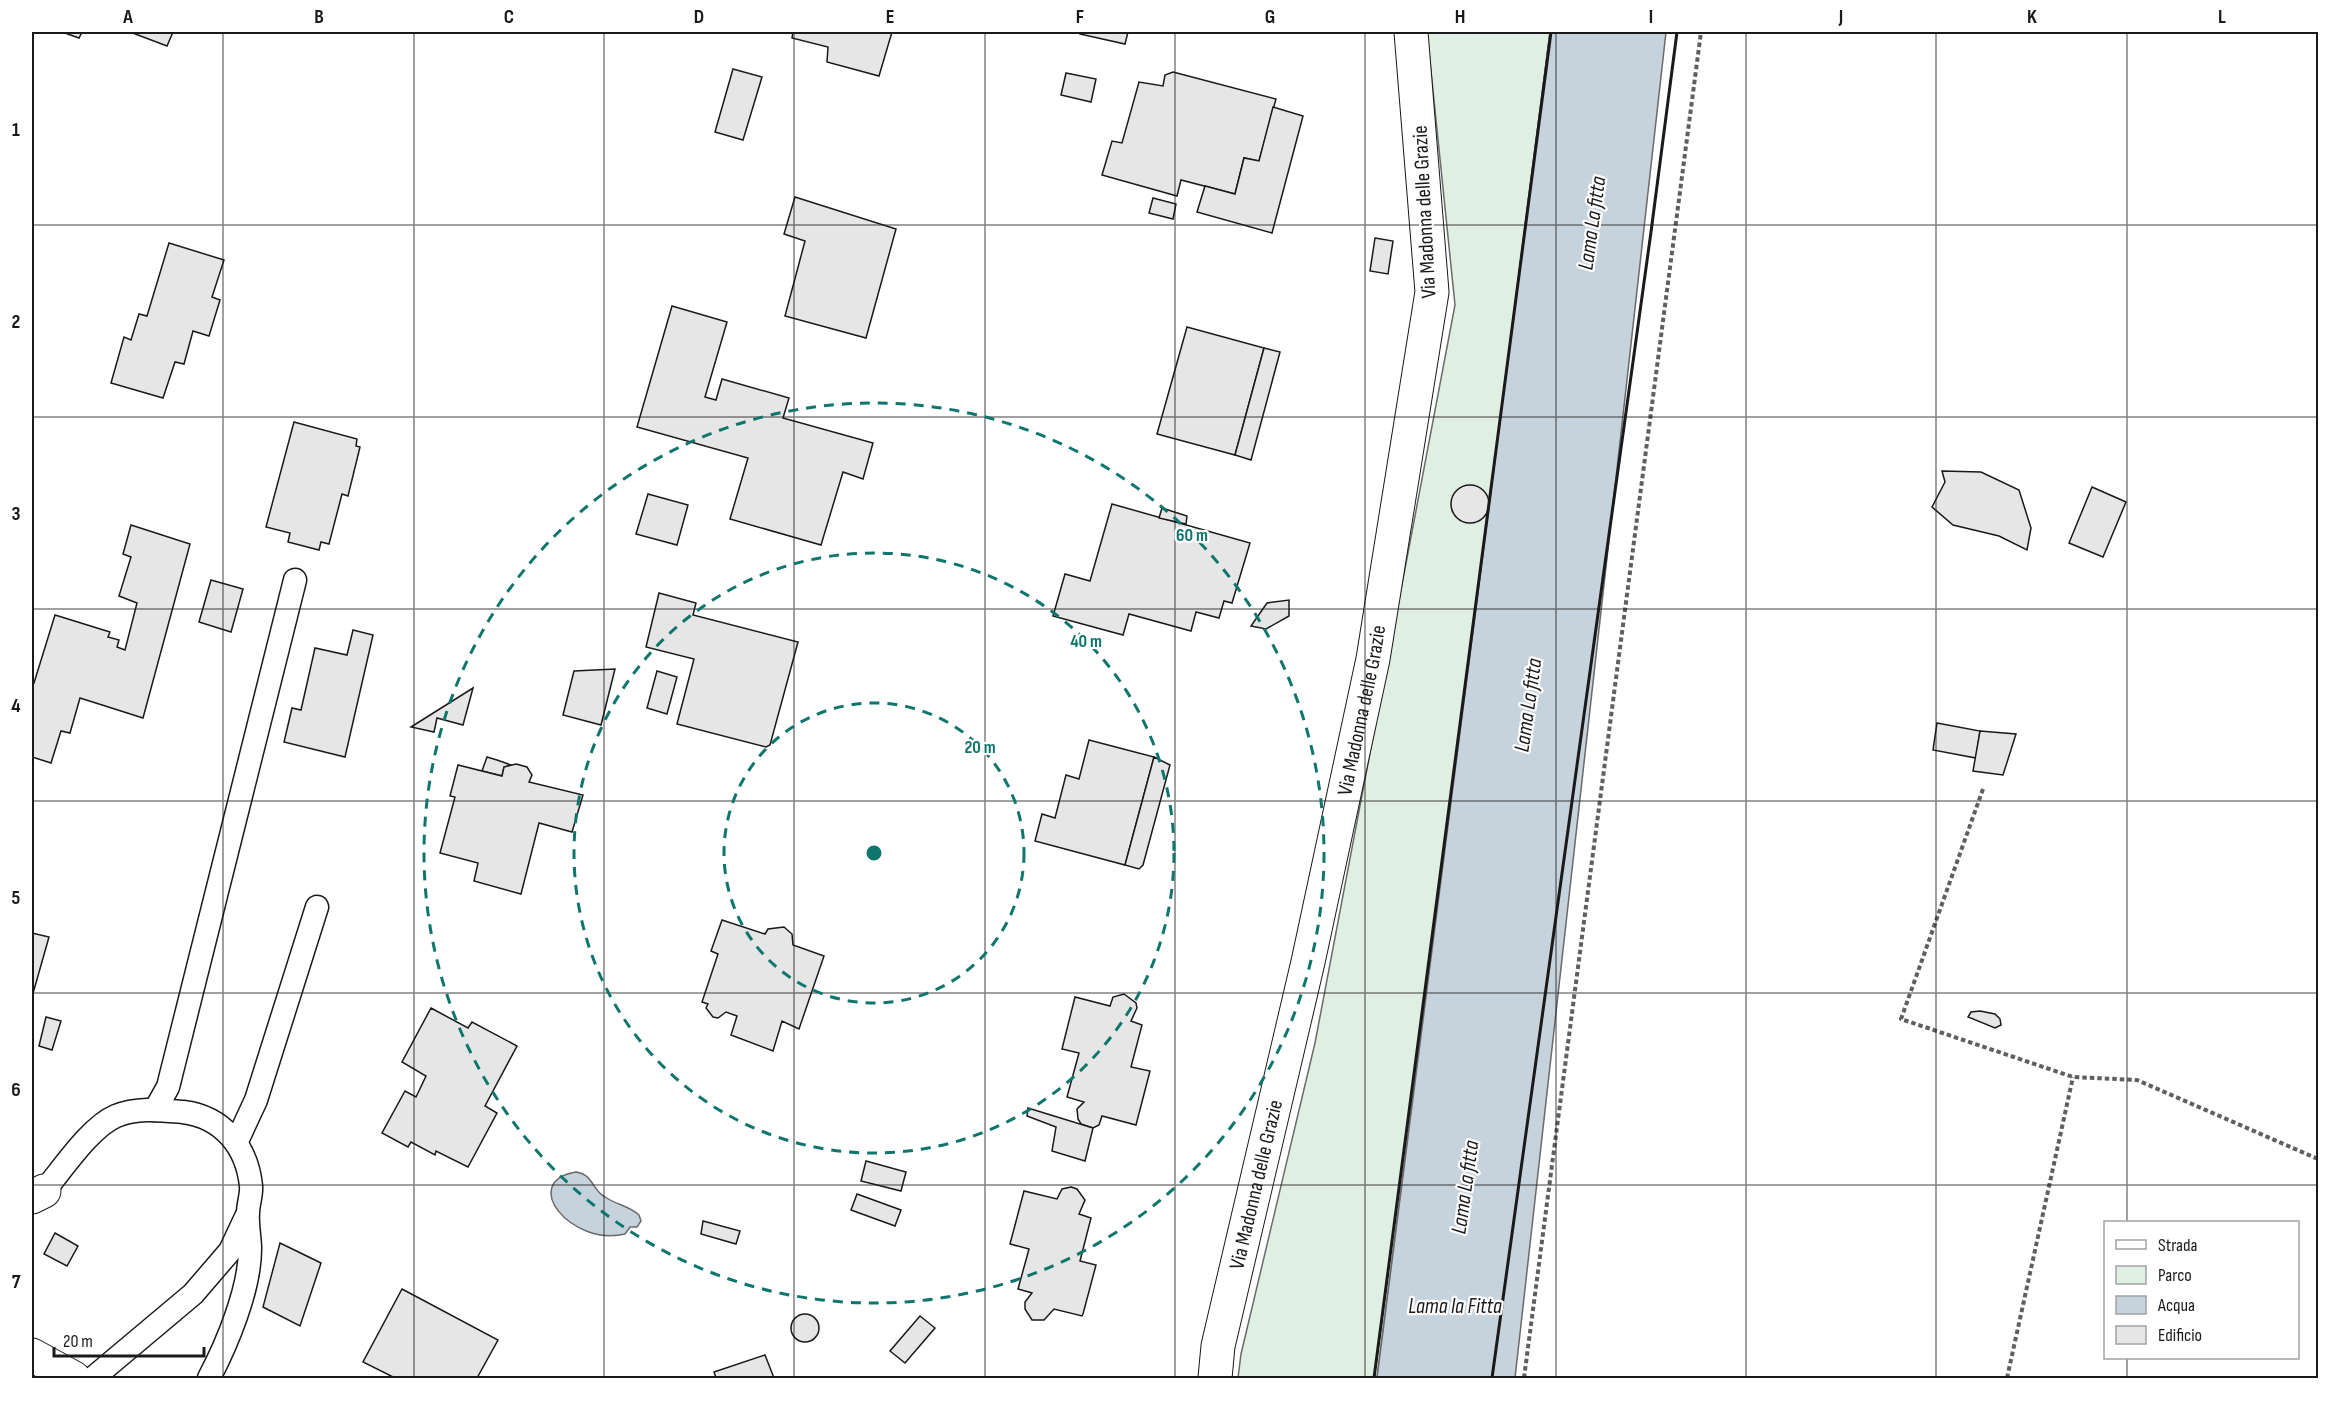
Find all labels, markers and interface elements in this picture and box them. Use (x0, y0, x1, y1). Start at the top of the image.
text: A (122, 5, 133, 29)
text: B (314, 5, 324, 29)
text: C (504, 5, 514, 29)
text: D (694, 5, 704, 29)
text: E (886, 5, 894, 29)
text: F (1076, 5, 1084, 29)
text: G (1265, 5, 1275, 29)
text: H (1455, 5, 1465, 29)
text: I (1649, 5, 1653, 29)
text: J (1838, 5, 1843, 29)
text: K (2027, 5, 2037, 29)
text: L (2218, 5, 2226, 29)
text: 1 (12, 118, 20, 142)
street label: Via Madonna delle Grazie (1407, 125, 1442, 299)
water label: Lama La fitta (1573, 175, 1612, 272)
text: 2 (12, 310, 20, 334)
text: 3 (12, 502, 21, 526)
text: 60 m (1176, 525, 1208, 546)
street label: Via Madonna delle Grazie (1332, 623, 1391, 798)
text: 40 m (1070, 631, 1102, 652)
water label: Lama La fitta (1509, 657, 1548, 754)
text: 4 (11, 694, 21, 718)
text: 20 m (964, 737, 996, 758)
centre of rings (864, 843, 884, 863)
text: 5 (12, 886, 21, 910)
text: 6 (11, 1078, 21, 1102)
street label: Via Madonna delle Grazie (1224, 1097, 1288, 1272)
water label: Lama La fitta (1446, 1139, 1485, 1236)
legend (2104, 1221, 2299, 1359)
text: Strada (2158, 1235, 2198, 1256)
text: Parco (2158, 1265, 2192, 1286)
text: 7 (12, 1270, 21, 1294)
water label: Lama la Fitta (1408, 1293, 1502, 1320)
text: Acqua (2157, 1295, 2195, 1316)
scale bar (54, 1320, 204, 1358)
text: Edificio (2158, 1325, 2202, 1346)
text: 20 m (63, 1331, 93, 1352)

